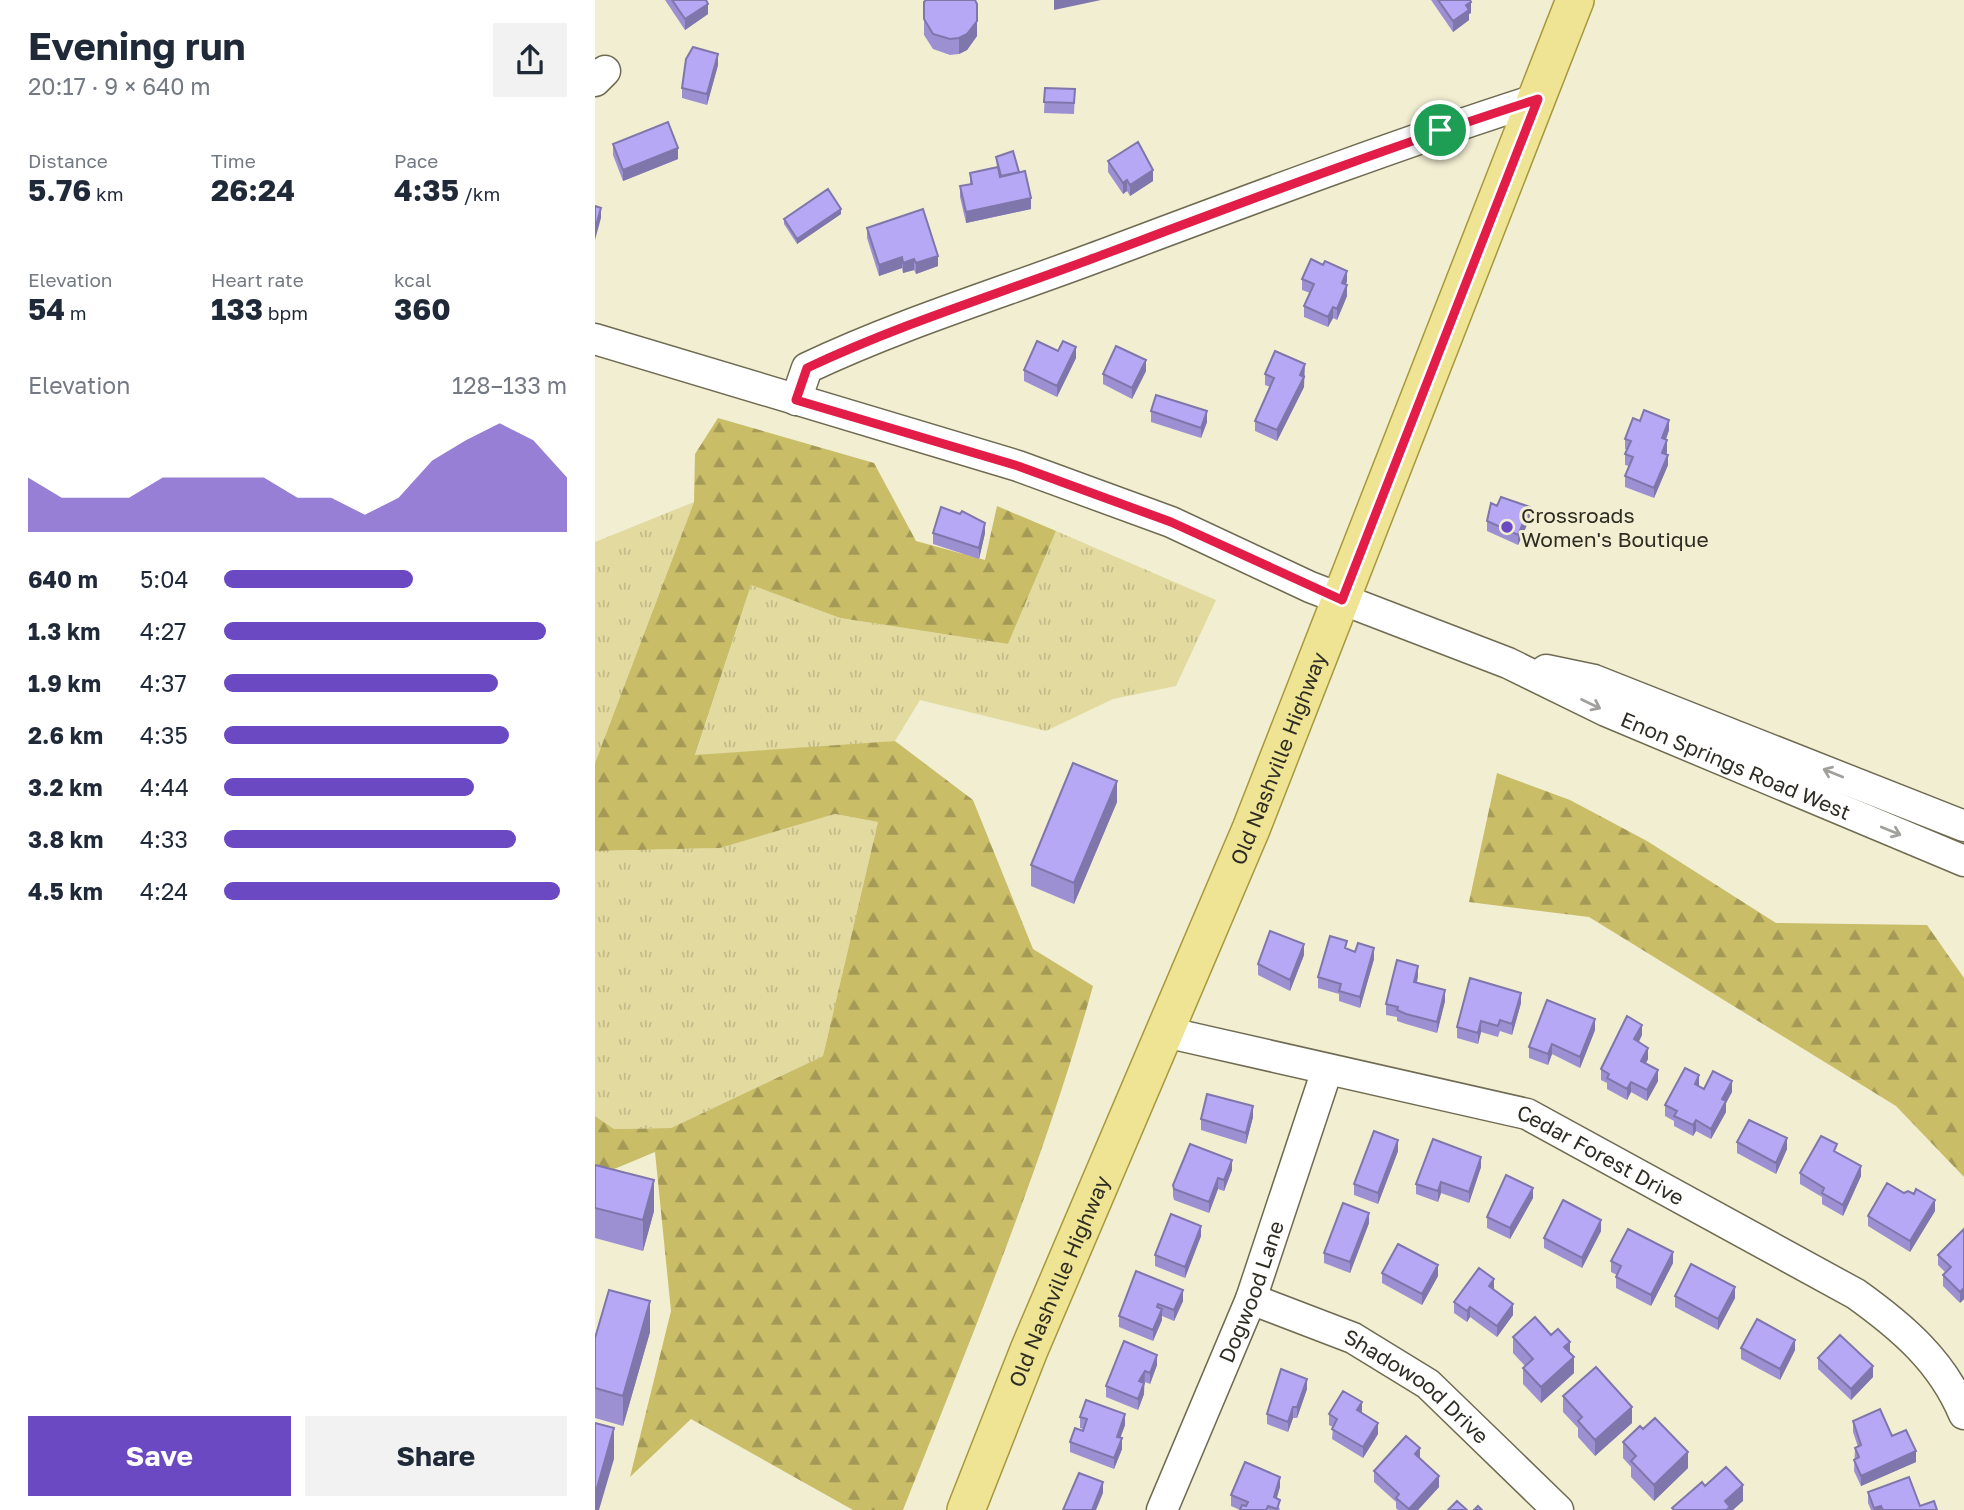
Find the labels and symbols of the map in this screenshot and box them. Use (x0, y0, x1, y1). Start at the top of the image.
pin (1410, 100, 1470, 160)
place label: Crossroads Women's Boutique (1521, 502, 1709, 552)
marker: Crossroads Women's Boutique (1499, 519, 1515, 535)
street label: Old Nashville Highway (1224, 648, 1332, 869)
one-way arrow (1580, 698, 1601, 712)
street label: Enon Springs Road West (1617, 706, 1855, 825)
one-way arrow (1822, 765, 1844, 778)
one-way arrow (1880, 826, 1901, 839)
street label: Cedar Forest Drive (1515, 1099, 1689, 1210)
street label: Old Nashville Highway (1003, 1171, 1115, 1390)
street label: Dogwood Lane (1213, 1217, 1289, 1367)
street label: Shadowood Drive (1341, 1323, 1494, 1449)

